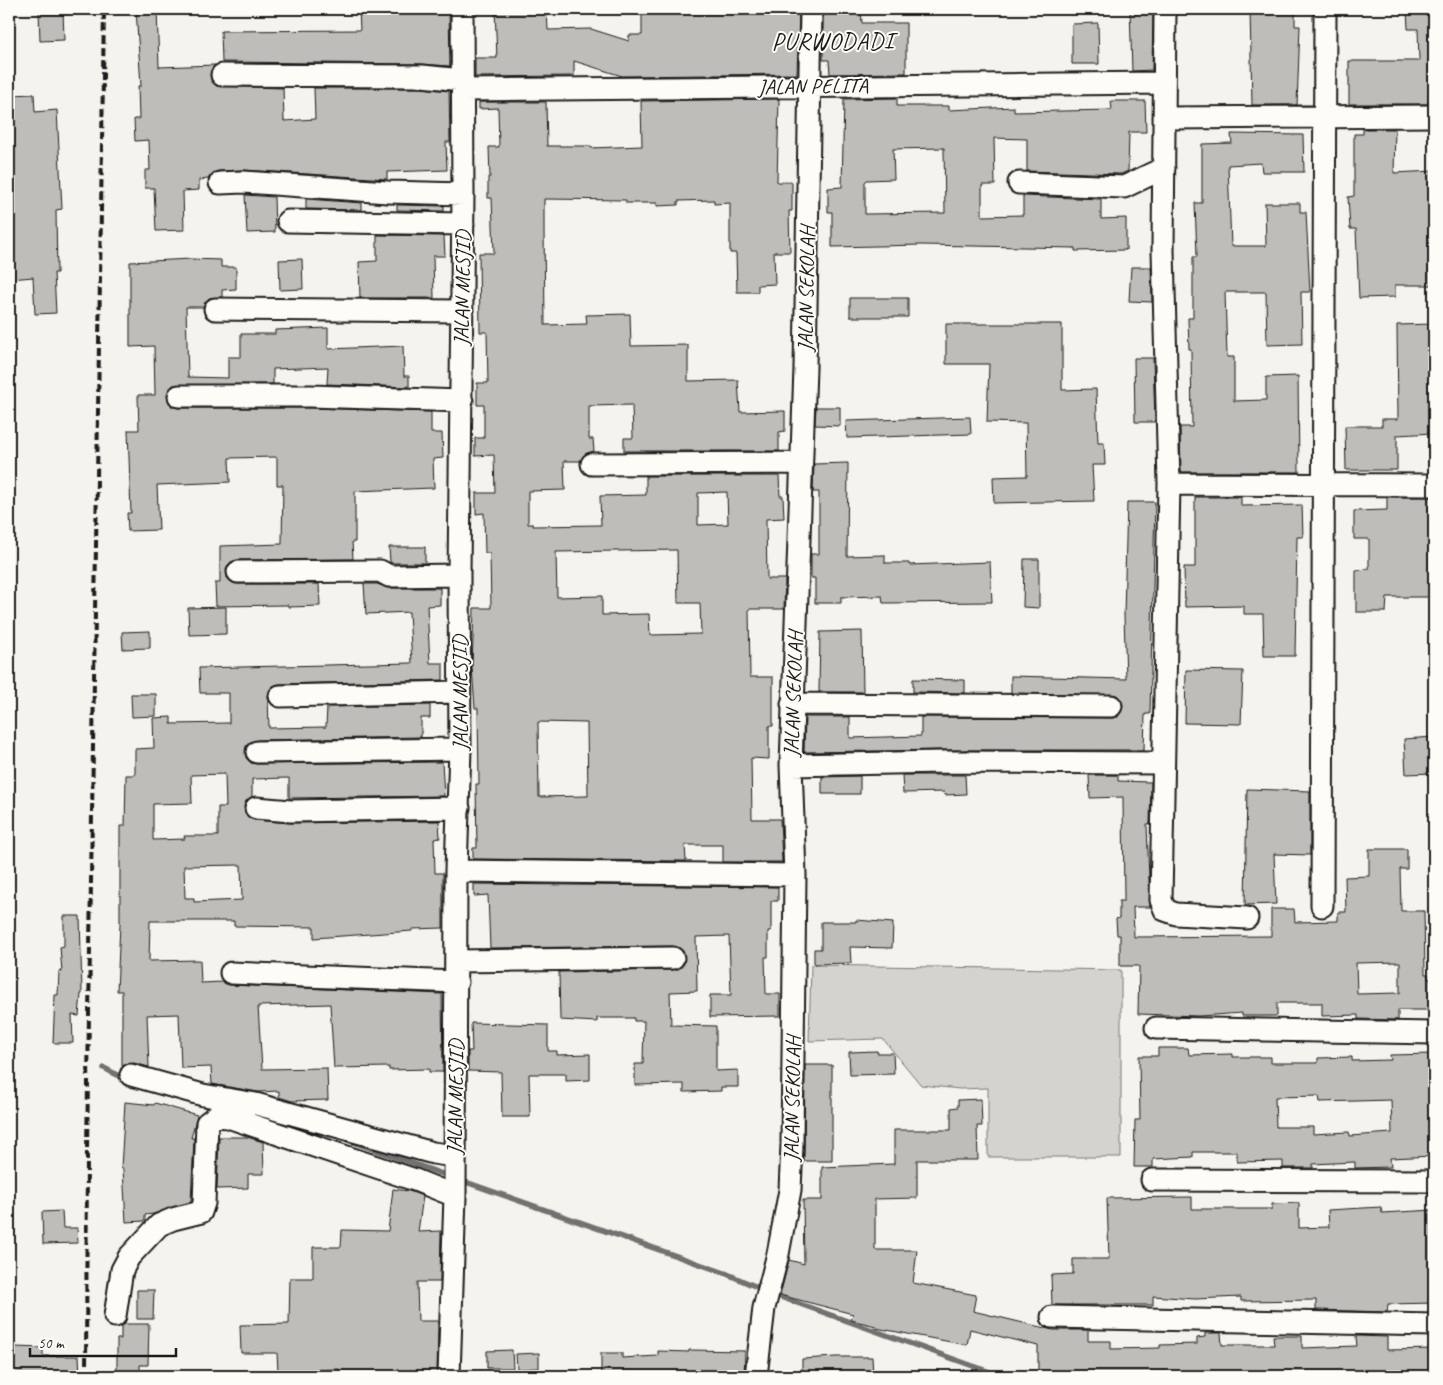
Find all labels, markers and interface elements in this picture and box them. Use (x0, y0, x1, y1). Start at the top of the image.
district label: PURWODADI (772, 26, 899, 56)
street label: JALAN PELITA (757, 72, 869, 100)
street label: JALAN SEKOLAH (792, 223, 820, 353)
street label: JALAN MESJID (448, 228, 476, 347)
street label: JALAN SEKOLAH (778, 628, 808, 758)
street label: JALAN MESJID (447, 634, 473, 752)
street label: JALAN SEKOLAH (778, 1033, 806, 1163)
street label: JALAN MESJID (441, 1037, 469, 1156)
scale bar (30, 1325, 176, 1357)
text: 50 m (38, 1334, 65, 1353)

